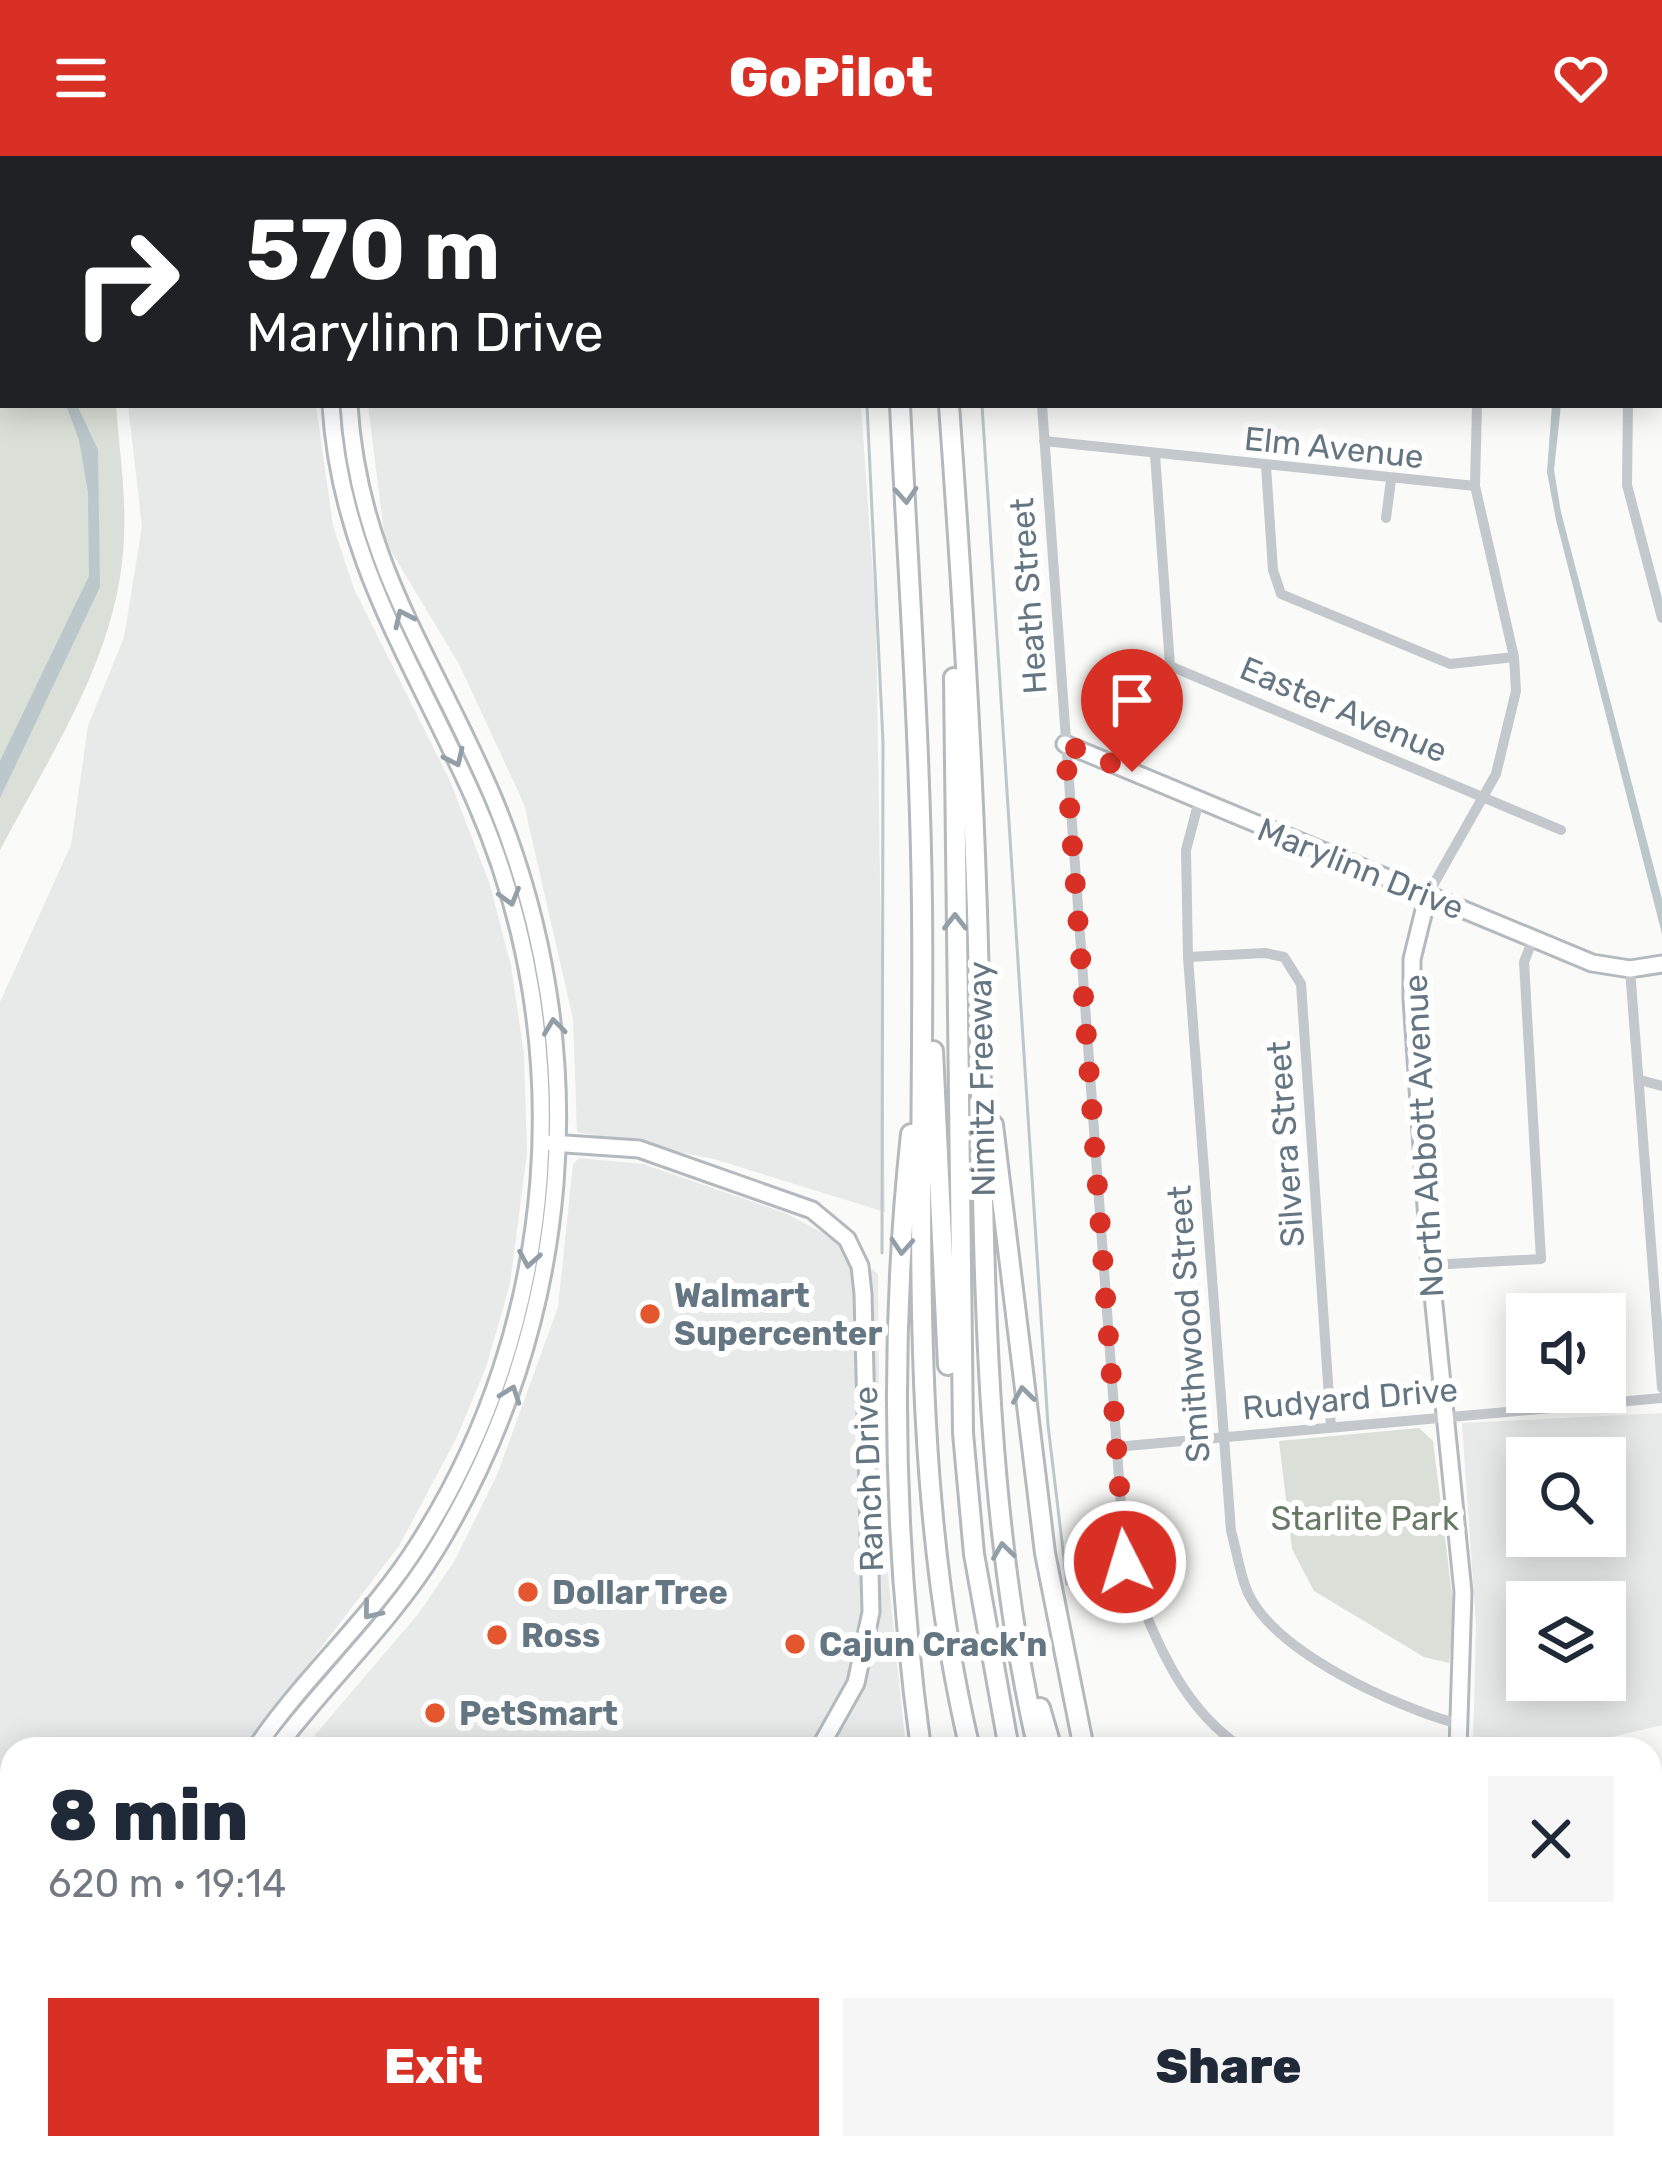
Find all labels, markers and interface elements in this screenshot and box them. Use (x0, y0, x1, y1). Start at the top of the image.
icon: menu (48, 45, 114, 111)
icon: heart (1548, 45, 1614, 111)
text: GoPilot (729, 46, 933, 110)
text: 570 m (246, 200, 500, 300)
icon: right (48, 204, 204, 360)
text: Marylinn Drive (246, 301, 604, 365)
street label: Elm Avenue (1242, 419, 1426, 476)
one-way arrow (892, 486, 918, 505)
street label: Heath Street (1002, 496, 1055, 695)
one-way arrow (394, 609, 417, 630)
street label: Easter Avenue (1234, 648, 1453, 771)
pin (1081, 649, 1183, 772)
icon: arrive (1099, 667, 1165, 733)
one-way arrow (441, 746, 464, 767)
street label: Marylinn Drive (1252, 809, 1469, 928)
one-way arrow (496, 886, 521, 907)
one-way arrow (943, 912, 969, 931)
street label: Nimitz Freeway (960, 961, 1003, 1197)
street label: North Abbott Avenue (1396, 973, 1451, 1298)
one-way arrow (542, 1017, 568, 1037)
street label: Silvera Street (1259, 1039, 1312, 1248)
street label: Smithwood Street (1159, 1184, 1218, 1464)
one-way arrow (889, 1237, 915, 1256)
one-way arrow (517, 1249, 543, 1269)
place label: Walmart Supercenter (674, 1276, 882, 1353)
map controls (1506, 1293, 1626, 1701)
button: sound (1506, 1293, 1626, 1413)
marker: Walmart Supercenter (637, 1301, 663, 1327)
street label: Rudyard Drive (1241, 1370, 1459, 1427)
one-way arrow (496, 1385, 521, 1406)
one-way arrow (1011, 1385, 1037, 1405)
street label: Ranch Drive (846, 1386, 891, 1572)
button: search (1506, 1437, 1626, 1557)
position arrow (1062, 1499, 1188, 1625)
park label: Starlite Park (1271, 1499, 1459, 1538)
one-way arrow (991, 1541, 1017, 1561)
place label: Dollar Tree (552, 1573, 728, 1612)
marker: Dollar Tree (515, 1579, 541, 1605)
button: layers (1506, 1581, 1626, 1701)
one-way arrow (364, 1598, 385, 1620)
place label: Ross (521, 1616, 600, 1655)
marker: Ross (484, 1622, 510, 1648)
place label: Cajun Crack'n (819, 1625, 1047, 1664)
marker: Cajun Crack'n (782, 1631, 808, 1657)
place label: PetSmart (459, 1694, 618, 1733)
marker: PetSmart (422, 1700, 448, 1726)
text: 8 min (48, 1773, 248, 1858)
button: close (1488, 1776, 1614, 1902)
text: 620 m · 19:14 (48, 1861, 286, 1907)
button: Exit (48, 1998, 819, 2136)
button: Share (843, 1998, 1614, 2136)

